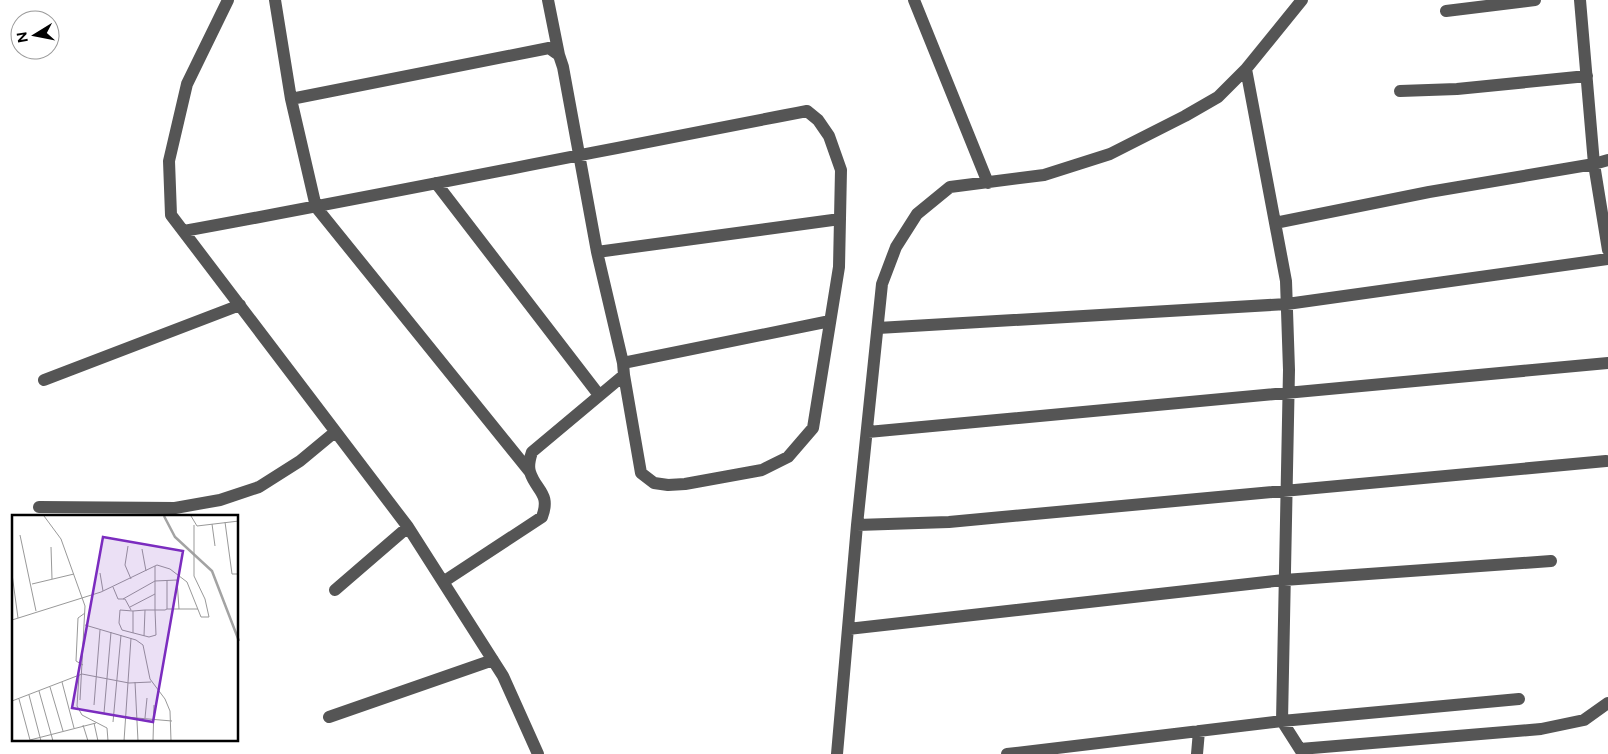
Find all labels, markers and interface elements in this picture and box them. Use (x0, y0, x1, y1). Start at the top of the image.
north arrow (10, 10, 60, 60)
text: N (13, 30, 32, 44)
inset map (12, 515, 239, 742)

